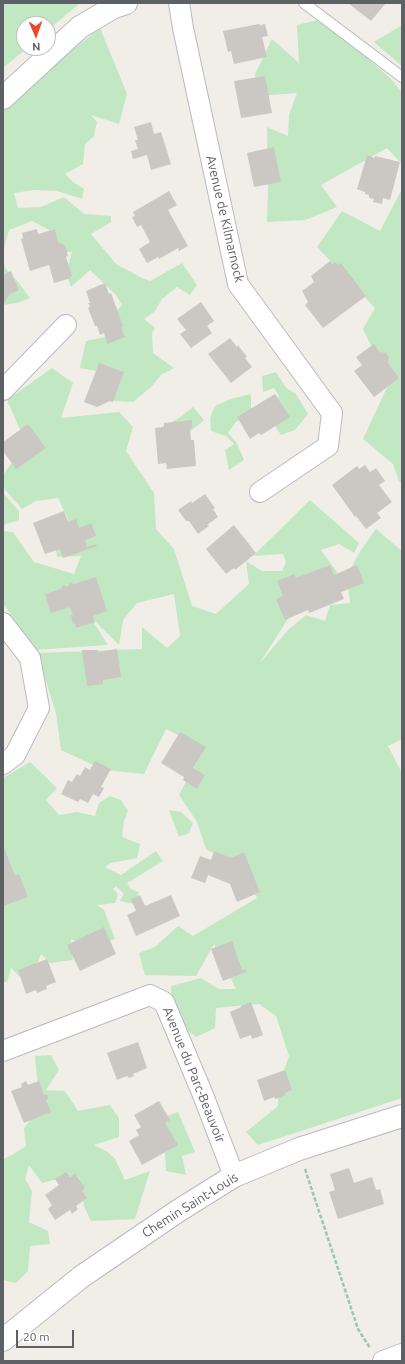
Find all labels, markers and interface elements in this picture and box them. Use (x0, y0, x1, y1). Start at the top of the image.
north arrow (16, 16, 56, 56)
text: N (32, 41, 41, 53)
street label: Avenue de Kilmarnock (203, 154, 247, 284)
street label: Avenue du Parc-Beauvoir (160, 1005, 228, 1145)
street label: Chemin Saint-Louis (139, 1169, 241, 1241)
scale bar (18, 1322, 76, 1348)
text: 20 m (23, 1330, 50, 1343)

